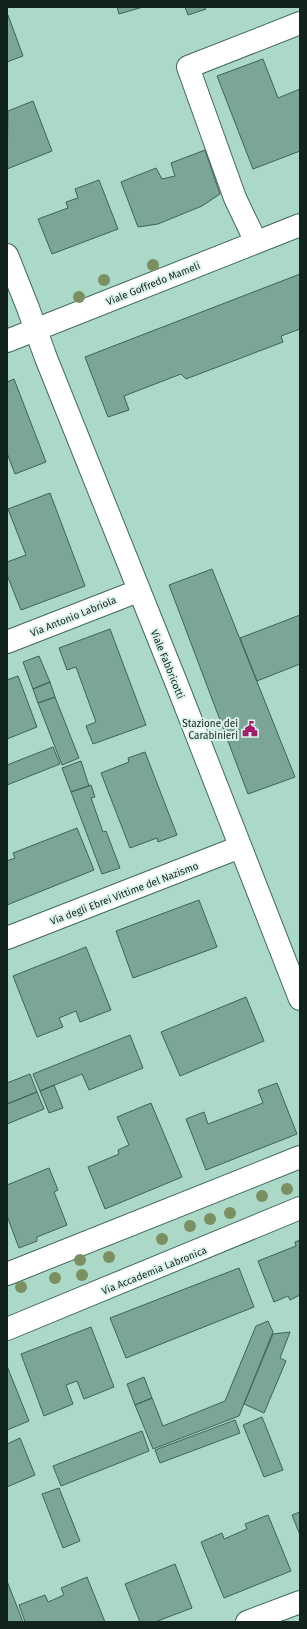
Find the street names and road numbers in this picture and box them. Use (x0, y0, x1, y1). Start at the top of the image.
street label: Viale Goffredo Mameli (105, 260, 202, 308)
street label: Via Antonio Labriola (29, 594, 118, 640)
street label: Viale Fabbricotti (148, 628, 186, 701)
street label: Via degli Ebrei Vittime del Nazismo (48, 860, 200, 928)
street label: Via Accademia Labronica (100, 1244, 209, 1298)

